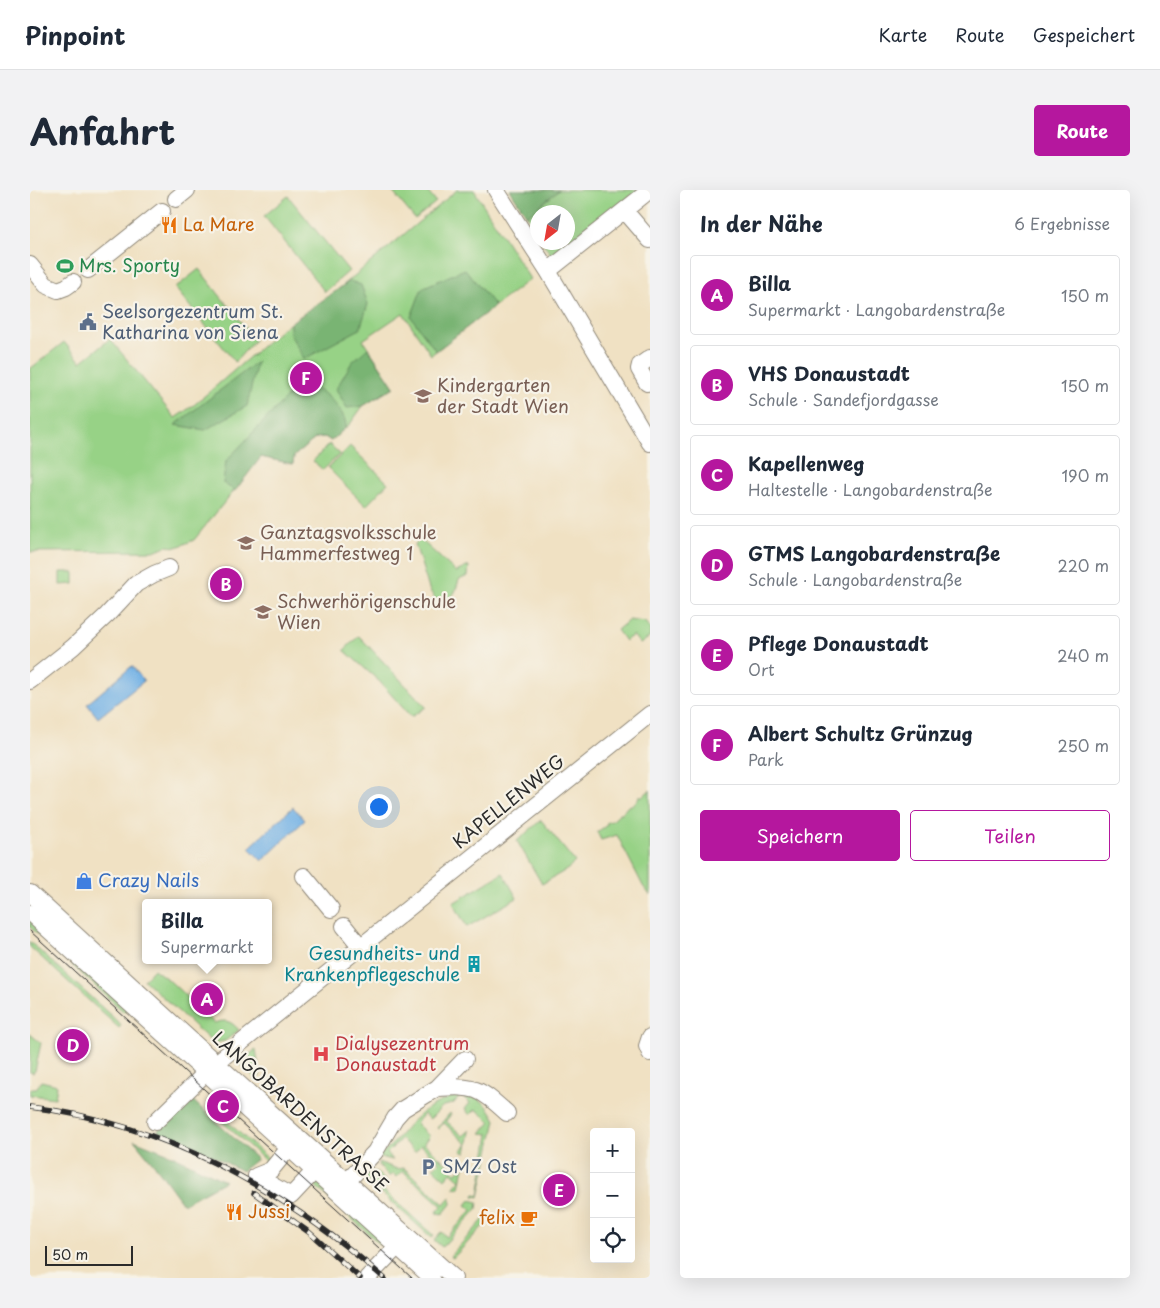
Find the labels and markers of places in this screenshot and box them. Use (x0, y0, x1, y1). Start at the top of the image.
place label: La Mare (183, 210, 255, 237)
restaurant icon: La Mare (159, 215, 179, 235)
place label: Mrs. Sporty (79, 251, 180, 278)
sports icon: Mrs. Sporty (55, 256, 75, 276)
place label: Seelsorgezentrum St. Katharina von Siena (102, 297, 284, 345)
public building icon: Seelsorgezentrum St. Katharina von Siena (78, 312, 98, 332)
pin: F (290, 359, 322, 397)
place label: Kindergarten der Stadt Wien (437, 371, 569, 419)
school or university icon: Kindergarten der Stadt Wien (413, 386, 433, 406)
place label: Ganztagsvolksschule Hammerfestweg 1 (260, 518, 437, 566)
school or university icon: Ganztagsvolksschule Hammerfestweg 1 (236, 533, 256, 553)
pin: B (210, 565, 242, 603)
place label: Schwerhörigenschule Wien (277, 587, 456, 635)
school or university icon: Schwerhörigenschule Wien (253, 602, 273, 622)
place label: Crazy Nails (98, 866, 199, 893)
shop icon: Crazy Nails (74, 871, 94, 891)
place label: Gesundheits- und Krankenpflegeschule (284, 939, 460, 987)
building icon: Gesundheits- und Krankenpflegeschule (464, 954, 484, 974)
pin: A (191, 980, 223, 1018)
pin: D (57, 1026, 89, 1064)
place label: Dialysezentrum Donaustadt (335, 1029, 469, 1077)
hospital icon: Dialysezentrum Donaustadt (311, 1044, 331, 1064)
pin: C (207, 1087, 239, 1125)
place label: SMZ Ost (442, 1152, 517, 1179)
parking icon: SMZ Ost (418, 1157, 438, 1177)
pin: E (543, 1171, 575, 1209)
place label: Jussi (248, 1197, 290, 1224)
restaurant icon: Jussi (224, 1202, 244, 1222)
place label: felix (479, 1203, 515, 1230)
cafe icon: felix (519, 1208, 539, 1228)

